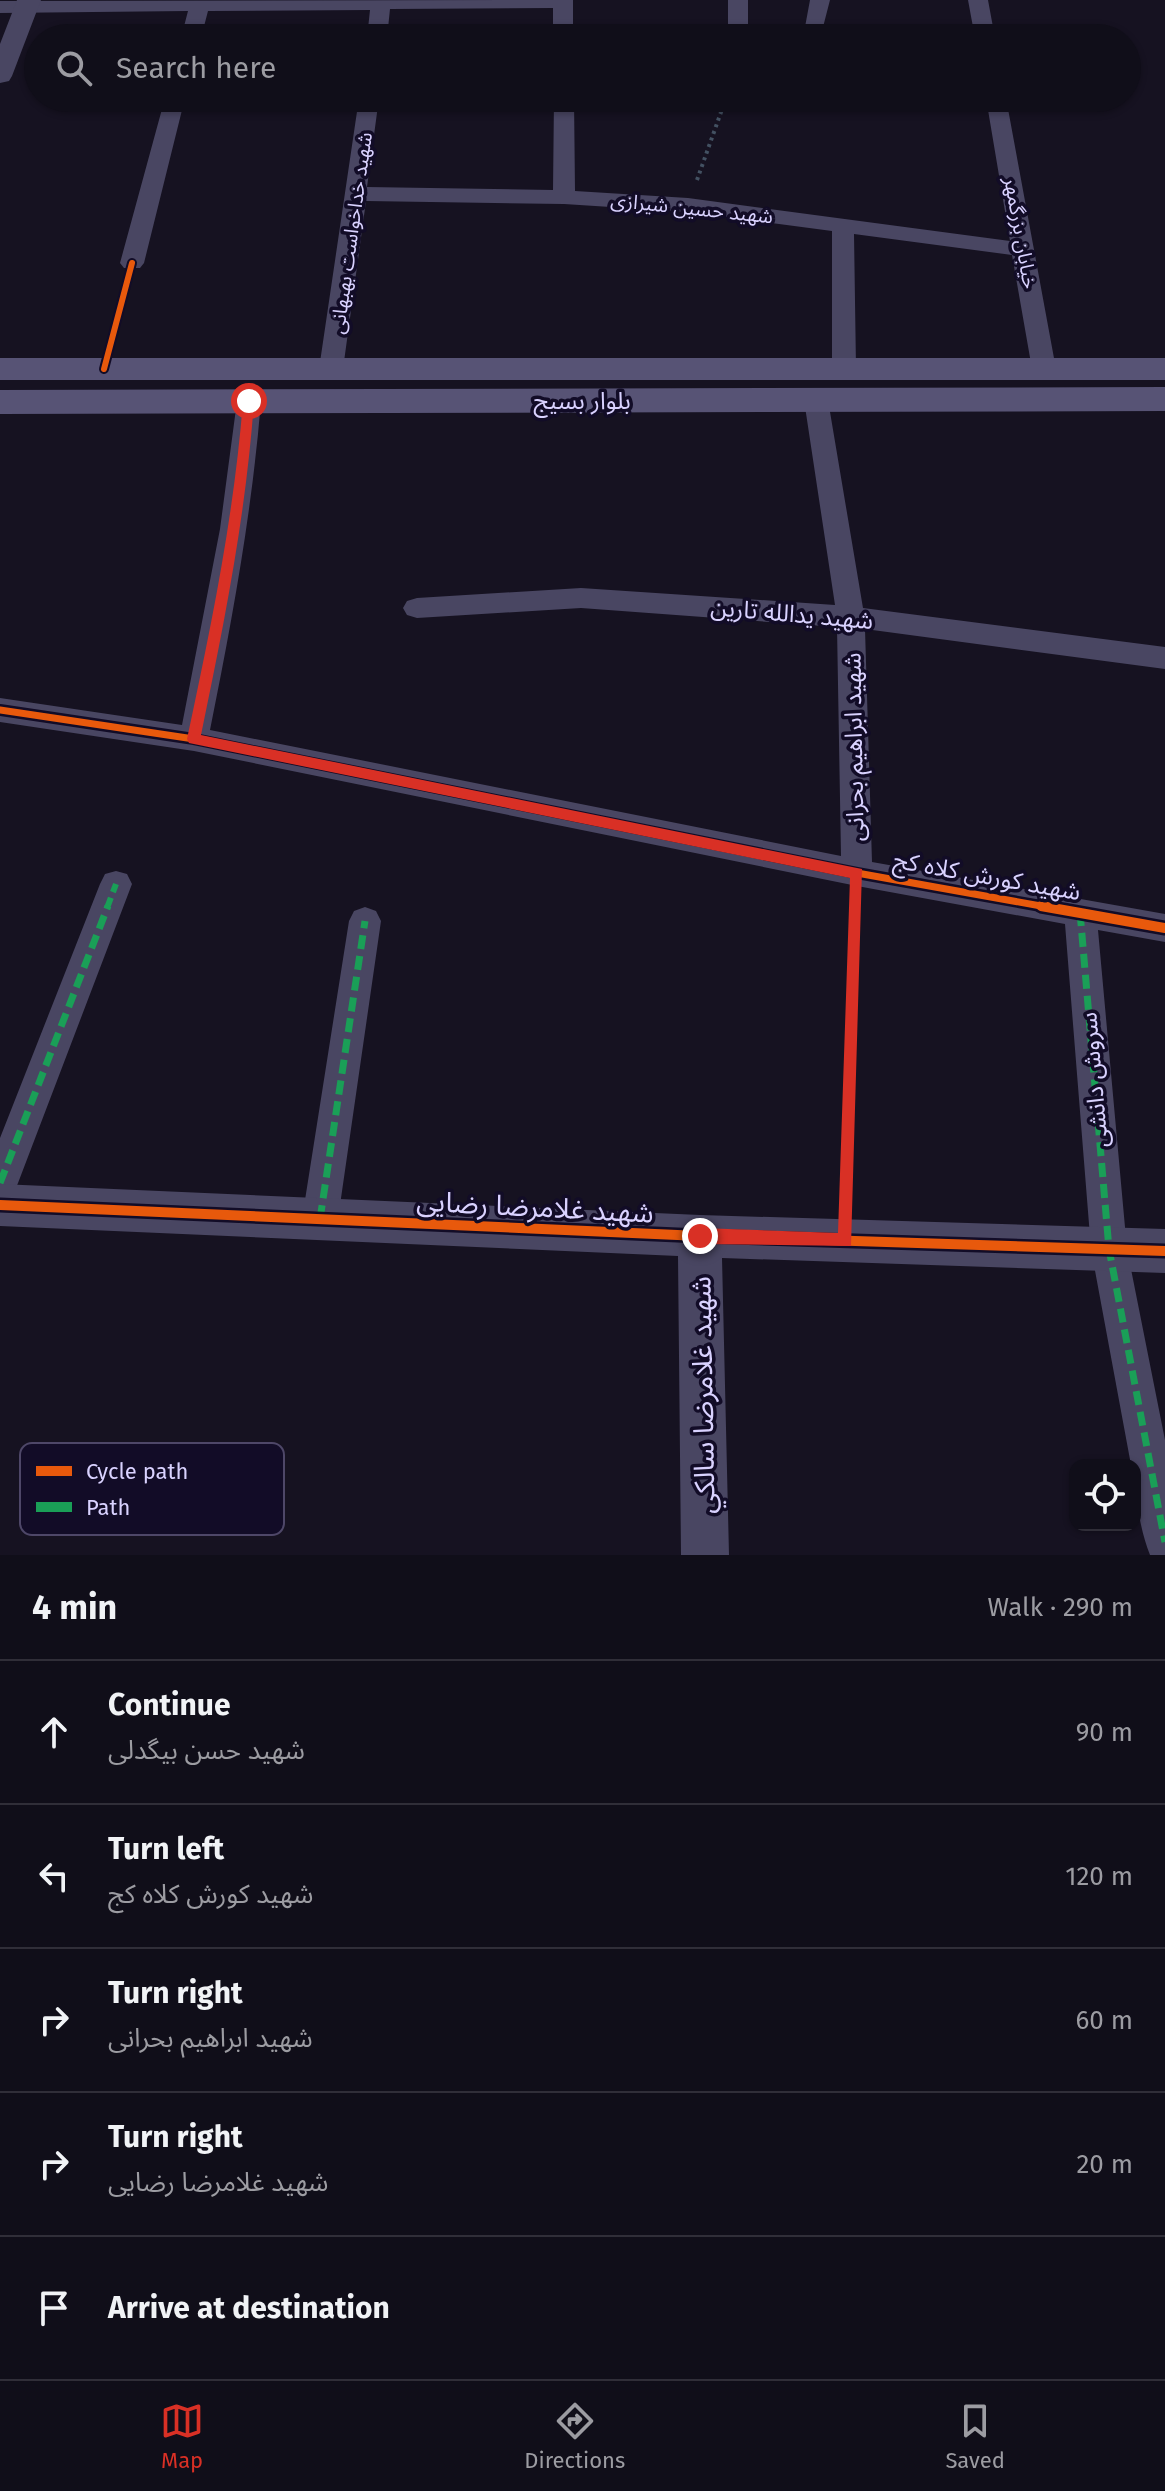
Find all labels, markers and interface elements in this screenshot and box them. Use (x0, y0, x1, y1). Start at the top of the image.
search box (24, 24, 1141, 112)
icon: search (52, 46, 96, 90)
text: Search here (116, 50, 276, 86)
street label: شهید خداخواست بهبهانی (325, 130, 377, 336)
street label: خیابان بزرگمهر (999, 174, 1043, 291)
street label: شهید حسین شیرازی (610, 188, 774, 228)
route start (231, 383, 267, 419)
street label: بلوار بسیج (533, 387, 631, 418)
street label: شهید یدالله تارین (710, 593, 874, 635)
street label: شهید ابراهیم بحرانی (838, 652, 873, 842)
street label: شهید کورش کلاه کج (891, 846, 1083, 909)
street label: سروش دانشی (1074, 1011, 1114, 1149)
street label: شهید غلامرضا رضایی (416, 1184, 654, 1230)
route end (682, 1218, 718, 1254)
street label: شهید غلامرضا سالکي (684, 1276, 726, 1514)
legend (20, 1443, 284, 1535)
text: Cycle path (86, 1458, 188, 1485)
map controls (1069, 1459, 1141, 1531)
button: locate (1069, 1459, 1141, 1531)
text: Path (86, 1494, 130, 1521)
text: 4 min (32, 1587, 117, 1628)
text: Walk · 290 m (988, 1592, 1133, 1623)
text: Continue (108, 1687, 231, 1723)
icon: ahead (32, 1710, 76, 1754)
text: 90 m (1076, 1717, 1133, 1748)
text: شهید حسن بیگدلی (108, 1735, 305, 1766)
text: Turn left (108, 1831, 224, 1867)
icon: left (32, 1854, 76, 1898)
text: 120 m (1065, 1861, 1133, 1892)
text: شهید کورش کلاه کج (108, 1879, 313, 1910)
text: Turn right (108, 1975, 243, 2011)
icon: right (32, 1998, 76, 2042)
text: 60 m (1075, 2005, 1133, 2036)
text: شهید ابراهیم بحرانی (108, 2023, 313, 2054)
text: Turn right (108, 2119, 243, 2155)
icon: right (32, 2142, 76, 2186)
text: 20 m (1076, 2149, 1133, 2180)
text: شهید غلامرضا رضایی (108, 2167, 328, 2198)
icon: arrive (32, 2286, 76, 2330)
text: Arrive at destination (108, 2290, 390, 2326)
tab: Map (160, 2399, 204, 2474)
tab: Directions (524, 2399, 625, 2474)
tab: Saved (945, 2399, 1005, 2474)

